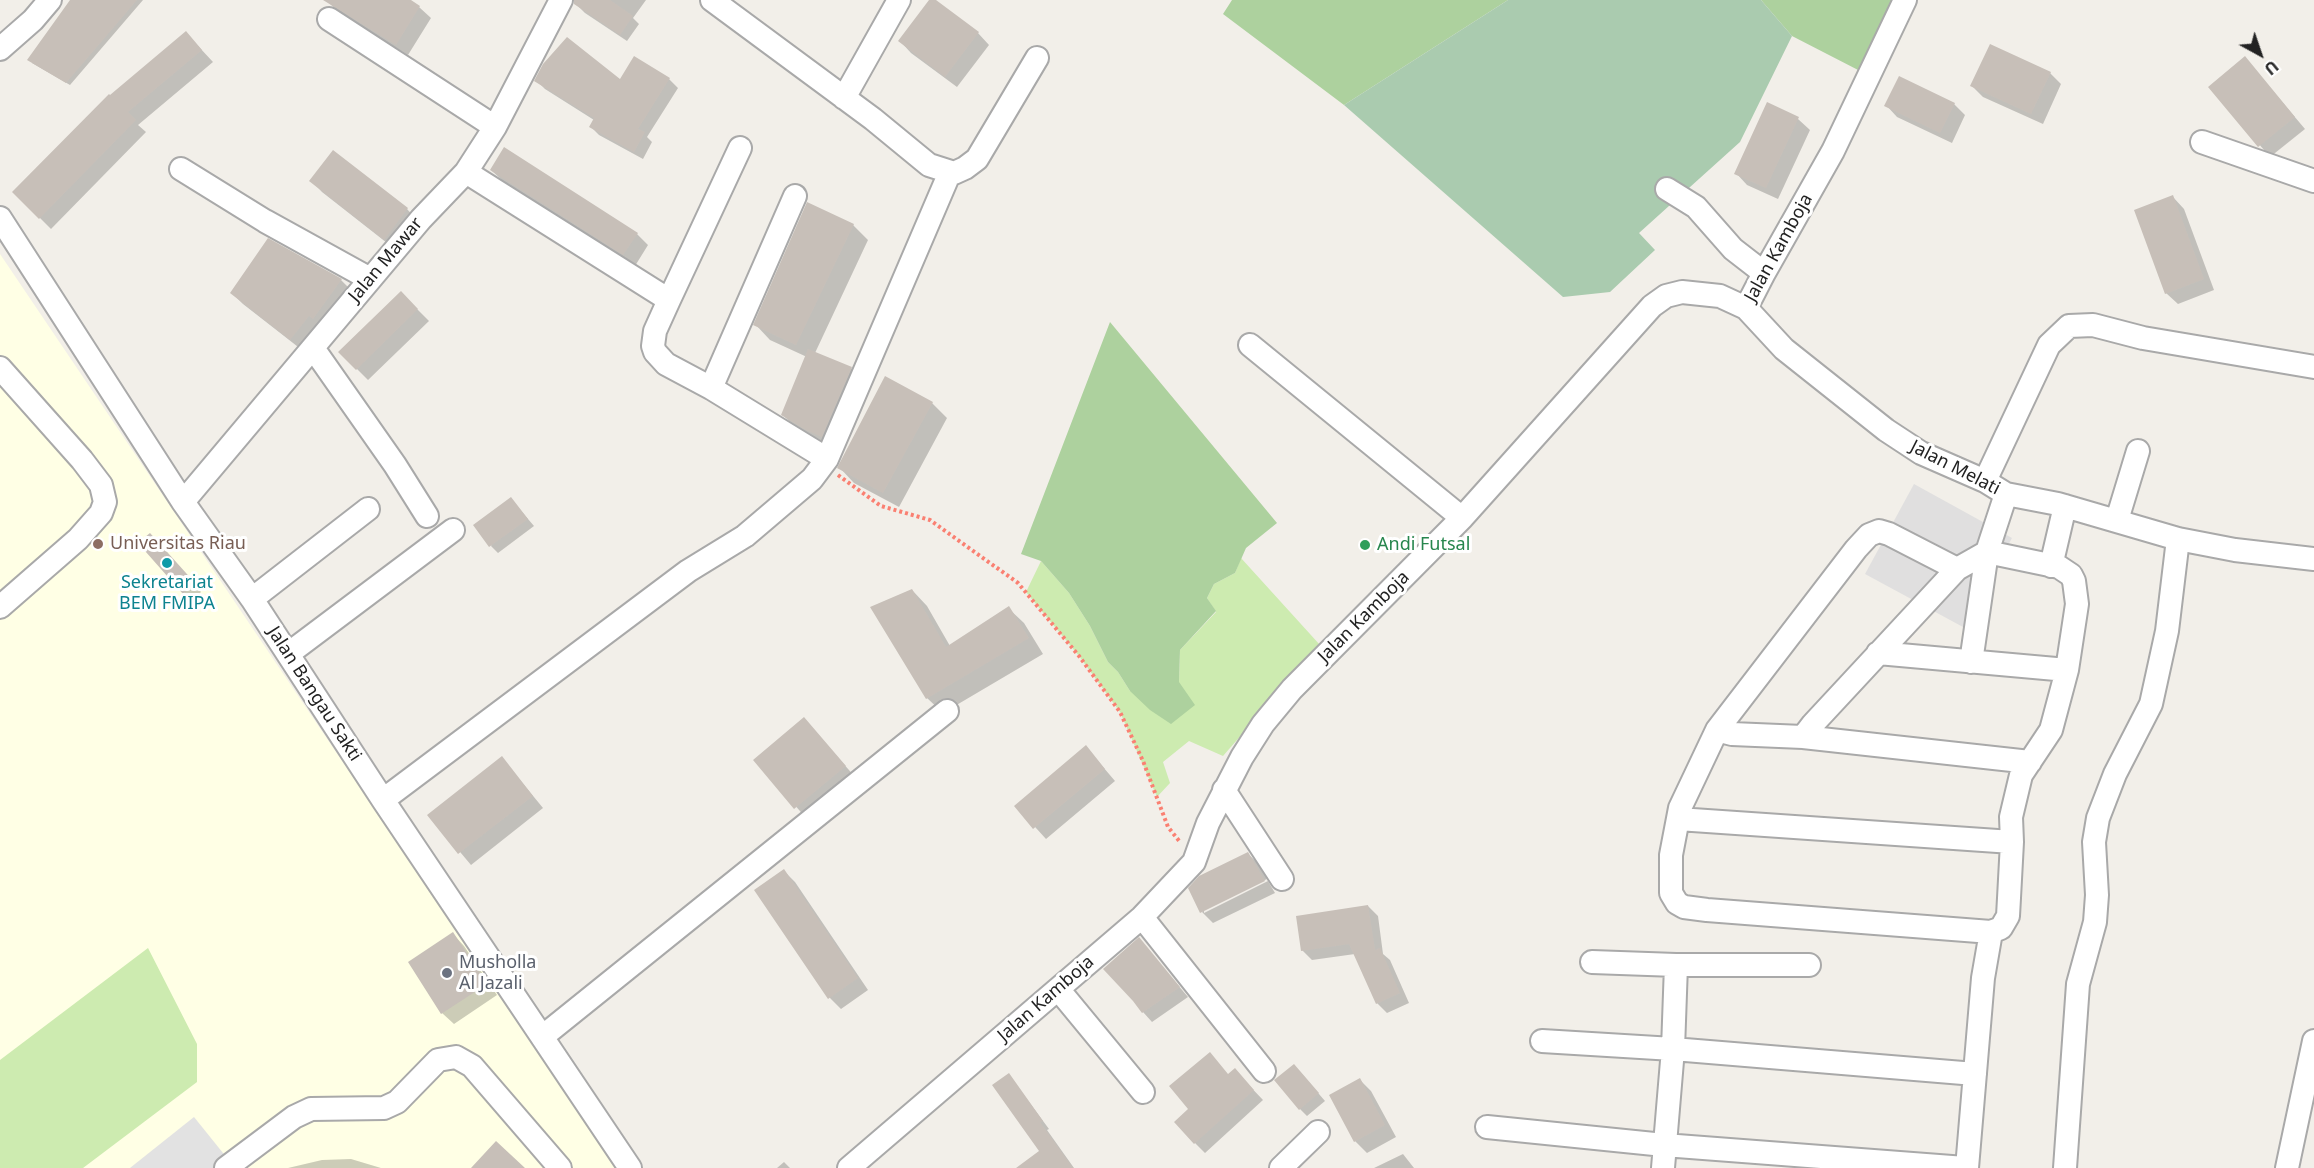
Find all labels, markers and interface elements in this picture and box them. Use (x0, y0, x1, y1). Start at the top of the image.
north arrow (2230, 24, 2290, 84)
text: U (2260, 55, 2283, 80)
street label: Jalan Kamboja (1740, 190, 1818, 306)
street label: Jalan Mawar (344, 213, 428, 307)
street label: Jalan Melati (1906, 436, 2004, 500)
place label: Universitas Riau (110, 533, 246, 555)
place label: Andi Futsal (1377, 534, 1470, 556)
marker: Universitas Riau (91, 537, 105, 551)
marker: Andi Futsal (1358, 538, 1372, 552)
marker: Sekretariat BEM FMIPA (160, 556, 174, 570)
street label: Jalan Kamboja (1314, 567, 1414, 667)
place label: Sekretariat BEM FMIPA (119, 572, 215, 614)
street label: Jalan Bangau Sakti (262, 623, 366, 765)
street label: Jalan Kamboja (994, 951, 1098, 1047)
place label: Musholla Al Jazali (459, 952, 536, 994)
marker: Musholla Al Jazali (440, 966, 454, 980)

